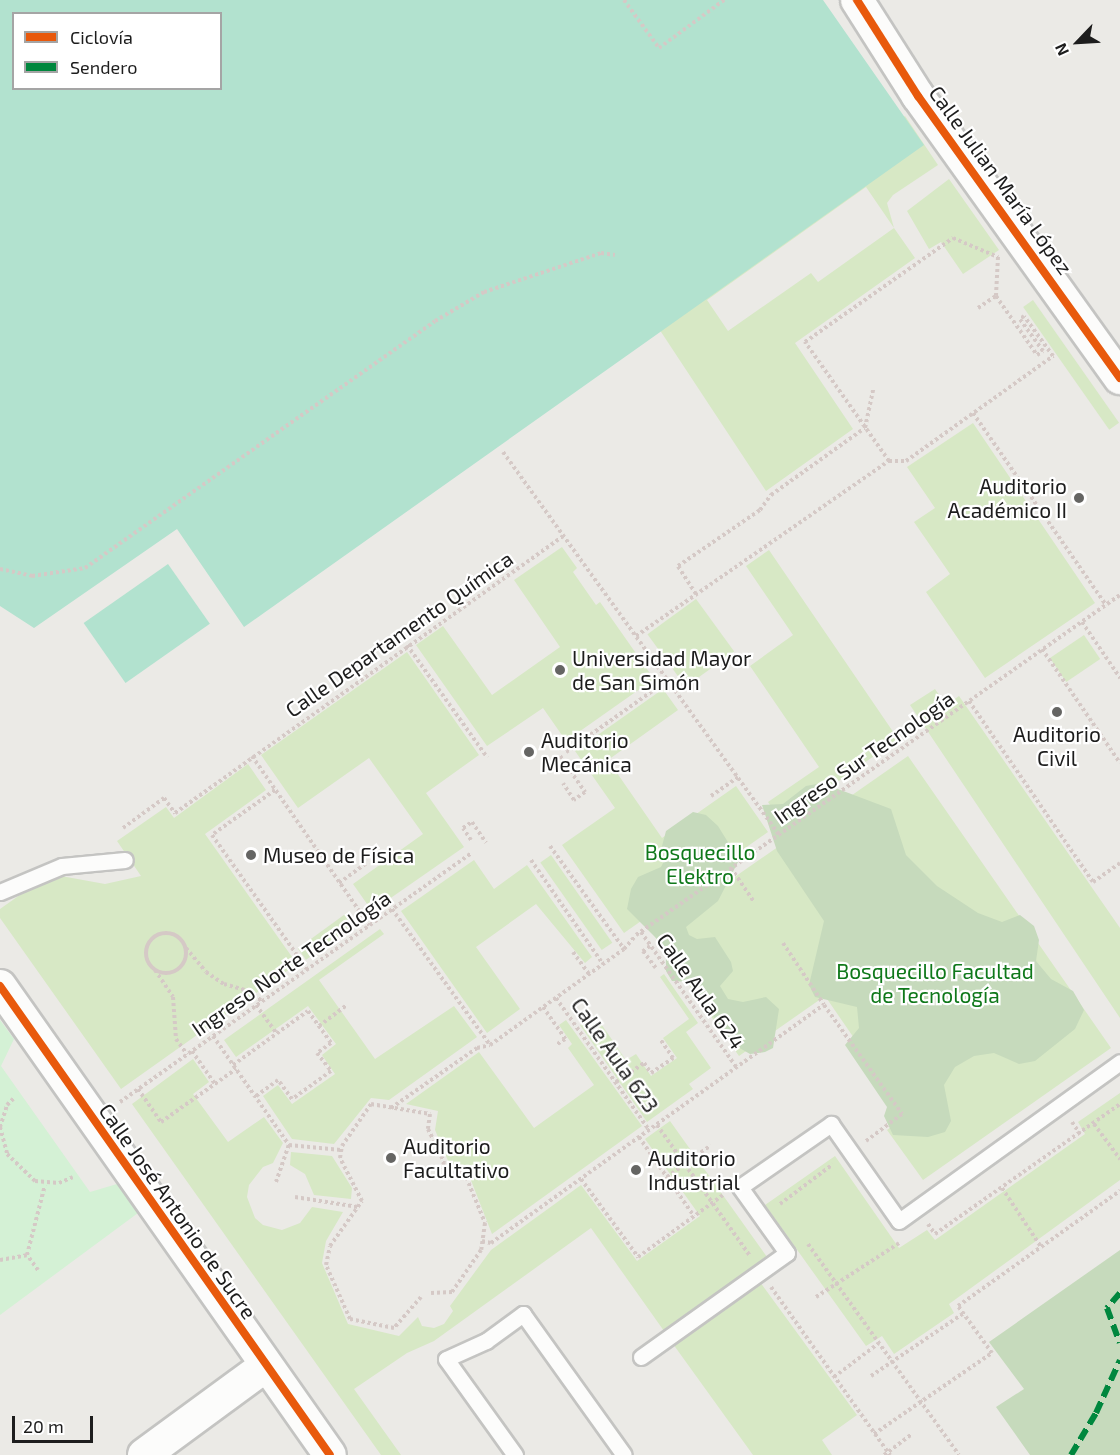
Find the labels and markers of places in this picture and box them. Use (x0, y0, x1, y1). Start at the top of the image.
place label: Auditorio Académico II (948, 473, 1067, 523)
marker: Auditorio Académico II (1072, 491, 1086, 505)
place label: Universidad Mayor de San Simón (572, 645, 752, 695)
marker: Universidad Mayor de San Simón (553, 663, 567, 677)
marker: Auditorio Civil (1050, 705, 1064, 719)
place label: Auditorio Civil (1013, 721, 1101, 771)
place label: Auditorio Mecánica (541, 727, 632, 777)
marker: Auditorio Mecánica (522, 745, 536, 759)
place label: Museo de Física (263, 842, 414, 868)
marker: Museo de Física (244, 848, 258, 862)
place label: Auditorio Facultativo (403, 1133, 509, 1183)
place label: Auditorio Industrial (648, 1145, 740, 1195)
marker: Auditorio Facultativo (384, 1151, 398, 1165)
marker: Auditorio Industrial (629, 1163, 643, 1177)

